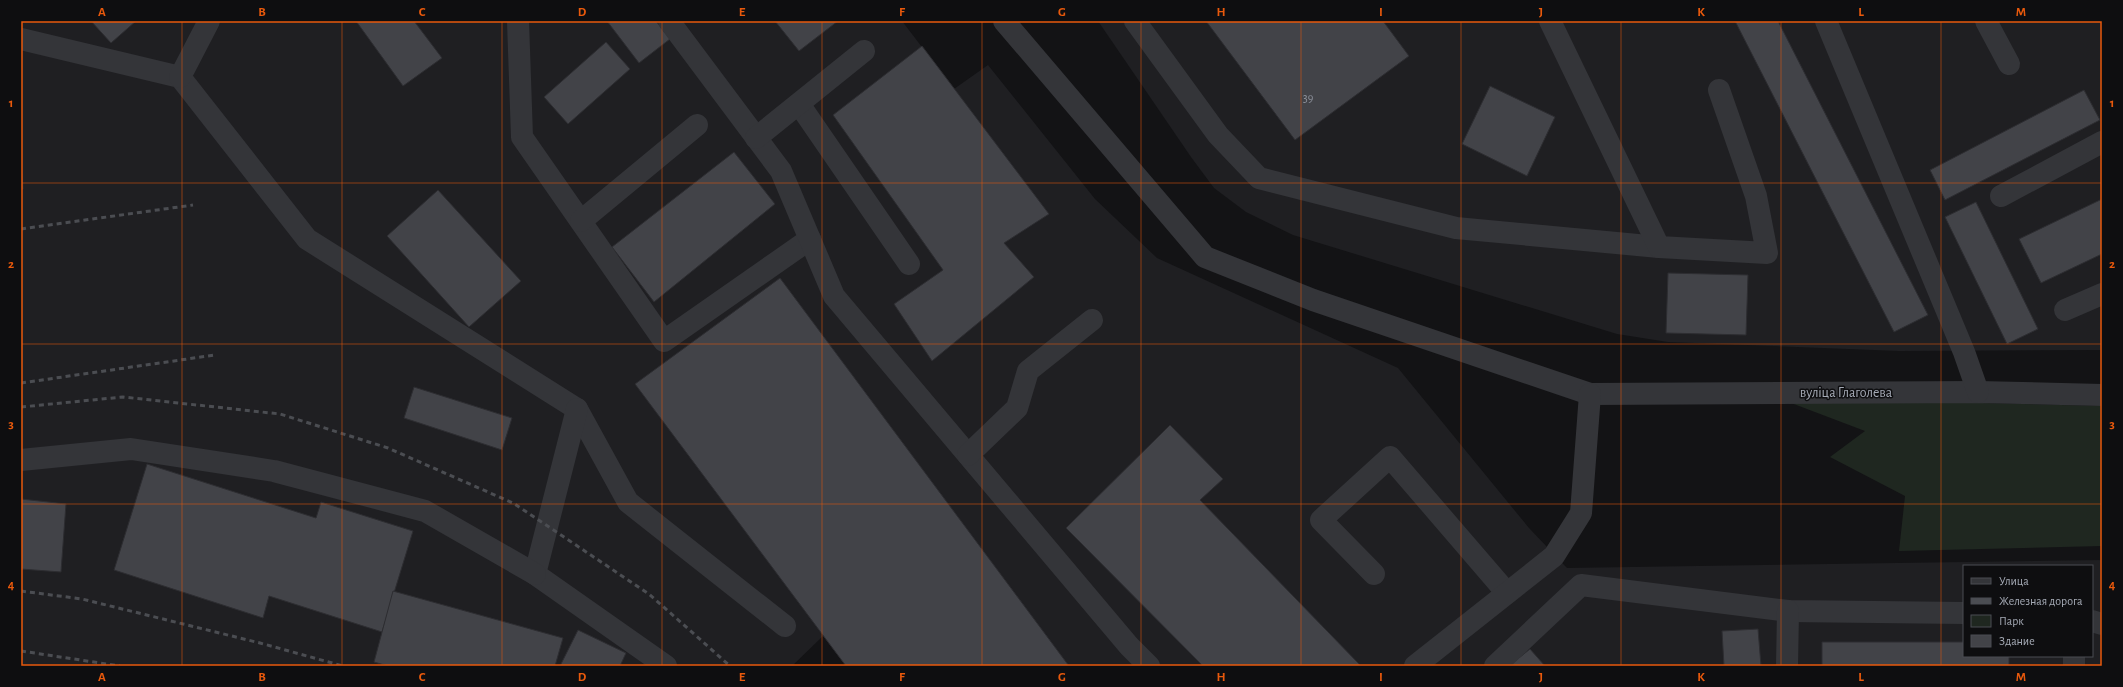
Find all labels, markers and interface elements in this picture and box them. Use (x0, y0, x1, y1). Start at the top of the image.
text: A (98, 6, 106, 19)
text: B (258, 6, 266, 19)
text: C (419, 6, 426, 19)
text: D (578, 6, 587, 19)
text: E (739, 6, 746, 19)
text: F (899, 6, 906, 19)
text: G (1058, 6, 1066, 19)
text: H (1216, 6, 1226, 19)
text: I (1379, 6, 1383, 19)
text: J (1539, 6, 1543, 19)
text: K (1697, 6, 1705, 19)
text: L (1858, 6, 1864, 19)
text: M (2016, 6, 2026, 19)
house number: 39 (1303, 92, 1314, 104)
text: 1 (9, 97, 13, 110)
text: 1 (2110, 97, 2114, 110)
text: 2 (8, 258, 14, 271)
text: 2 (2109, 258, 2115, 271)
street label: вуліца Глаголева (1800, 386, 1893, 400)
text: 3 (8, 418, 14, 431)
text: 3 (2109, 418, 2115, 431)
legend (1963, 565, 2093, 657)
text: Улица (1999, 575, 2029, 587)
text: 4 (8, 579, 15, 592)
text: 4 (2109, 579, 2116, 592)
text: Железная дорога (1999, 595, 2083, 607)
text: Парк (1999, 615, 2024, 627)
text: Здание (1999, 635, 2035, 647)
text: A (98, 671, 106, 684)
text: B (258, 671, 266, 684)
text: C (419, 671, 426, 684)
text: D (578, 671, 587, 684)
text: E (739, 671, 746, 684)
text: F (899, 671, 906, 684)
text: G (1058, 671, 1066, 684)
text: H (1216, 671, 1226, 684)
text: I (1379, 671, 1383, 684)
text: J (1539, 671, 1543, 684)
text: K (1697, 671, 1705, 684)
text: L (1858, 671, 1864, 684)
text: M (2016, 671, 2026, 684)

